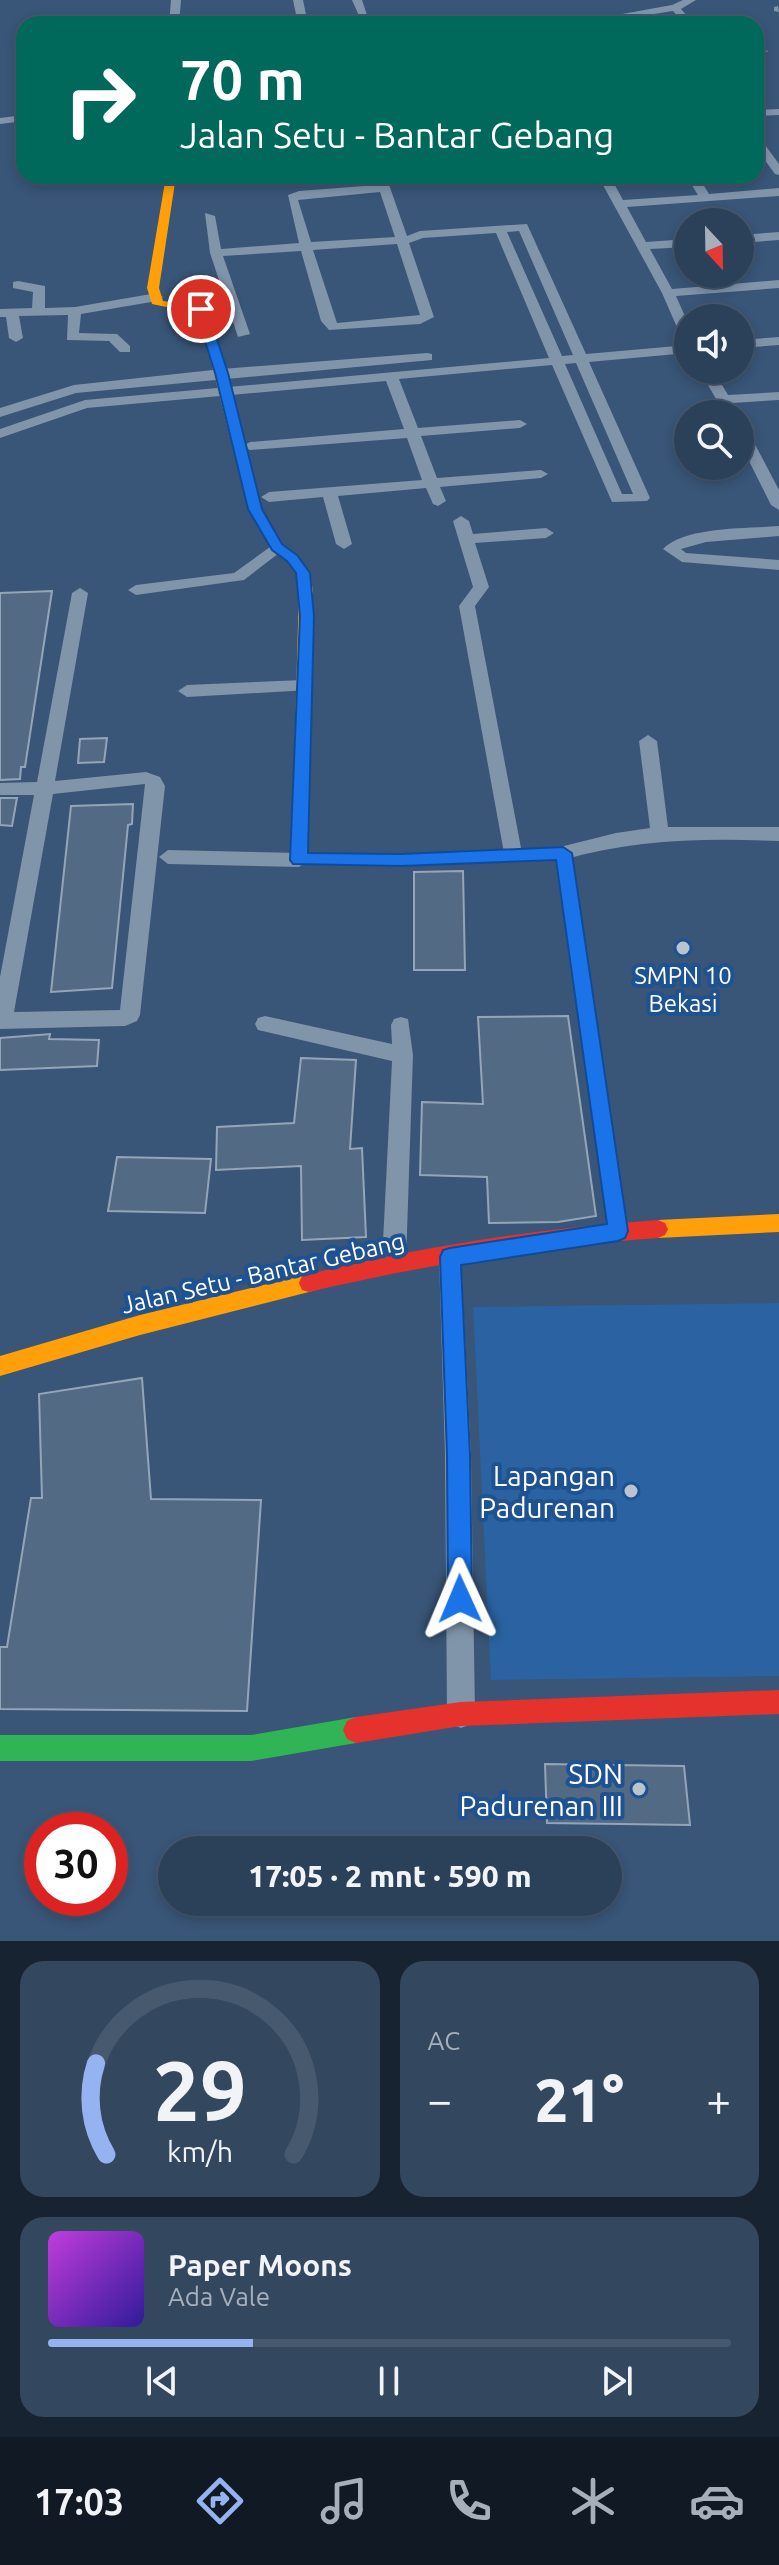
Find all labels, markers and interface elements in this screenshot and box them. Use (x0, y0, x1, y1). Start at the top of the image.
icon: right (48, 48, 152, 152)
text: 70 m (180, 48, 305, 111)
text: Jalan Setu - Bantar Gebang (180, 114, 614, 155)
north arrow (674, 208, 754, 288)
map controls (674, 208, 754, 480)
pin (167, 275, 235, 343)
icon: arrive (179, 287, 223, 331)
button: sound (674, 304, 754, 384)
button: search (674, 400, 754, 480)
marker: SMPN 10 Bekasi (674, 939, 692, 957)
place label: SMPN 10 Bekasi (634, 962, 732, 1017)
street label: Jalan Setu - Bantar Gebang (119, 1227, 407, 1319)
place label: Lapangan Padurenan (479, 1460, 615, 1523)
marker: Lapangan Padurenan (622, 1482, 640, 1500)
position arrow (418, 1557, 502, 1641)
place label: SDN Padurenan III (459, 1758, 623, 1821)
marker: SDN Padurenan III (630, 1780, 648, 1798)
speed limit sign: 30 (24, 1812, 128, 1916)
text: 17:05 · 2 mnt · 590 m (248, 1859, 532, 1893)
text: AC (428, 2026, 460, 2055)
text: 29 (153, 2043, 247, 2137)
text: 21° (535, 2066, 624, 2133)
text: − (428, 2075, 452, 2124)
text: + (706, 2075, 731, 2124)
text: km/h (167, 2135, 233, 2167)
text: Paper Moons (168, 2248, 352, 2282)
text: Ada Vale (168, 2282, 270, 2311)
icon: previous (140, 2359, 184, 2403)
icon: pause (367, 2359, 411, 2403)
icon: next (595, 2359, 639, 2403)
icon: directions (192, 2473, 248, 2529)
icon: music (316, 2473, 372, 2529)
icon: phone (441, 2473, 497, 2529)
icon: climate (565, 2473, 621, 2529)
icon: car (689, 2473, 745, 2529)
text: 17:03 (34, 2481, 124, 2522)

